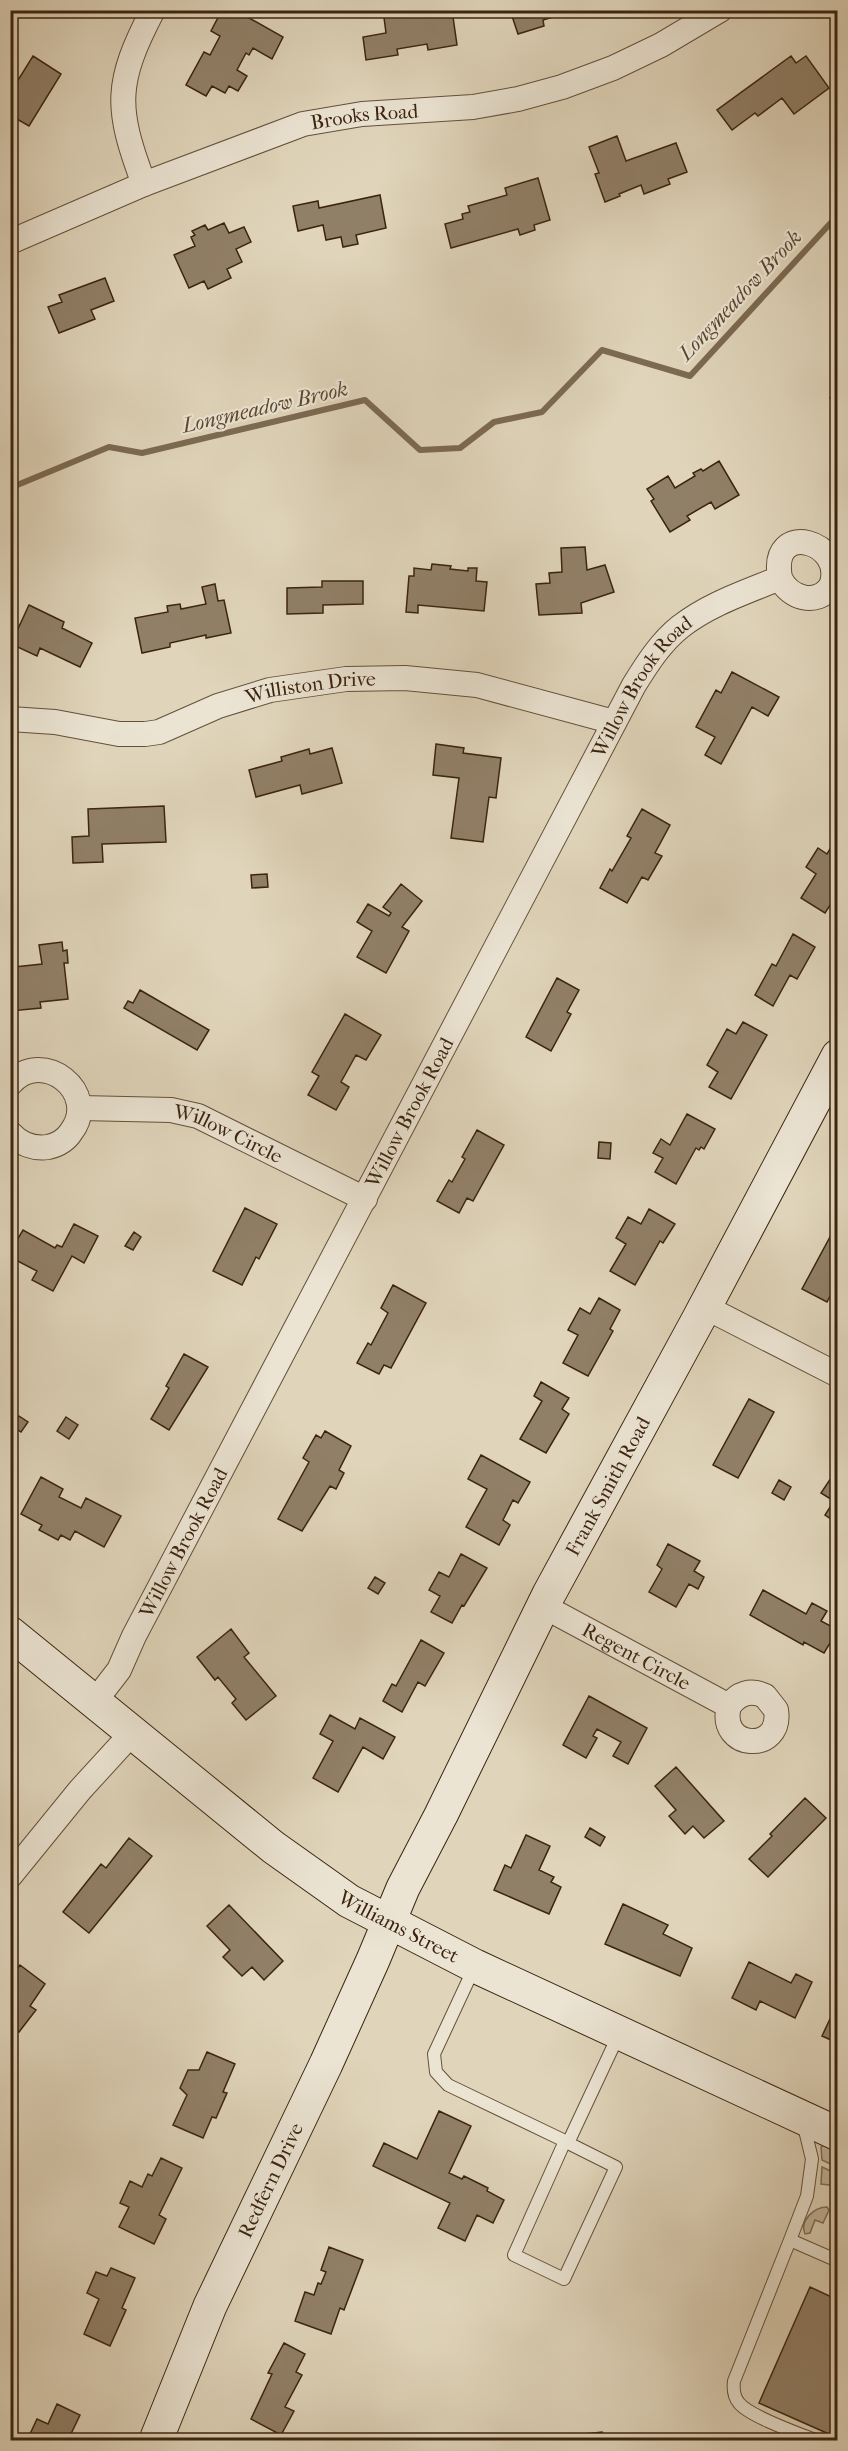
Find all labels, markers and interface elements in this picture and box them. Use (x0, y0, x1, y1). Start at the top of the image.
street label: Brooks Road (309, 99, 420, 134)
water label: Longmeadow Brook (672, 225, 807, 367)
water label: Longmeadow Brook (178, 376, 350, 438)
street label: Willow Brook Road (587, 610, 697, 762)
street label: Williston Drive (242, 667, 376, 709)
street label: Willow Brook Road (360, 1033, 459, 1192)
street label: Willow Circle (171, 1100, 286, 1168)
street label: Frank Smith Road (561, 1412, 656, 1560)
street label: Willow Brook Road (134, 1463, 233, 1622)
street label: Regent Circle (578, 1618, 694, 1695)
street label: Williams Street (332, 1885, 463, 1968)
street label: Redfern Drive (233, 2119, 308, 2242)

